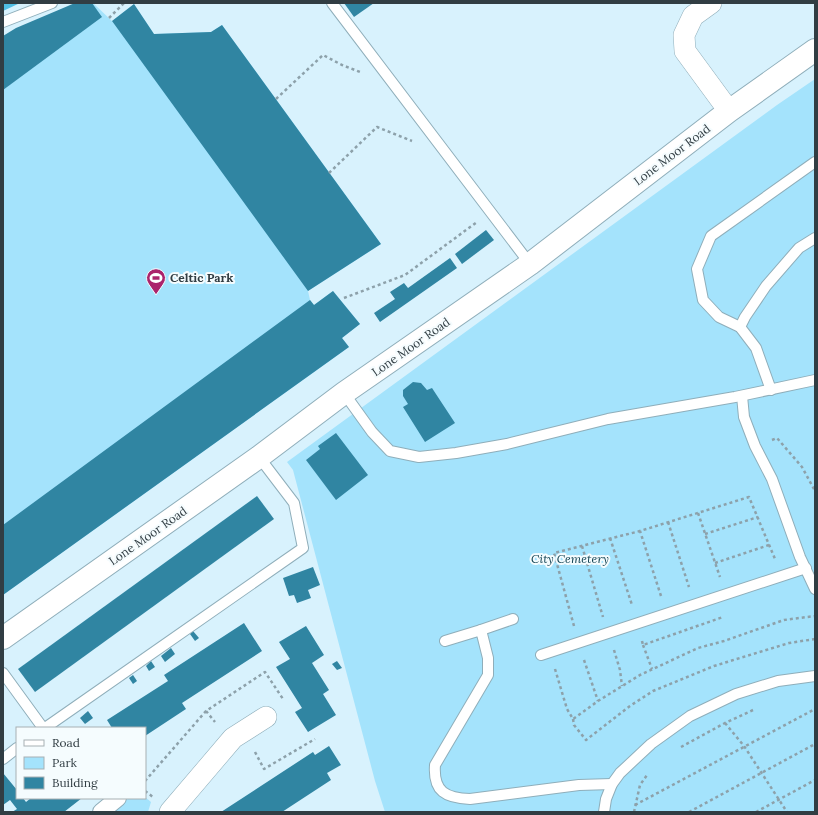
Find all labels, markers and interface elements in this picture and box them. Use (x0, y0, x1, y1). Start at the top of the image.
street label: Lone Moor Road (630, 121, 713, 188)
sports icon: Celtic Park (145, 267, 167, 295)
place label: Celtic Park (170, 270, 233, 285)
street label: Lone Moor Road (369, 314, 453, 379)
street label: Lone Moor Road (106, 503, 190, 568)
park label: City Cemetery (531, 551, 609, 566)
legend (16, 727, 146, 799)
text: Road (52, 735, 80, 750)
text: Park (52, 755, 78, 770)
text: Building (52, 775, 98, 790)

